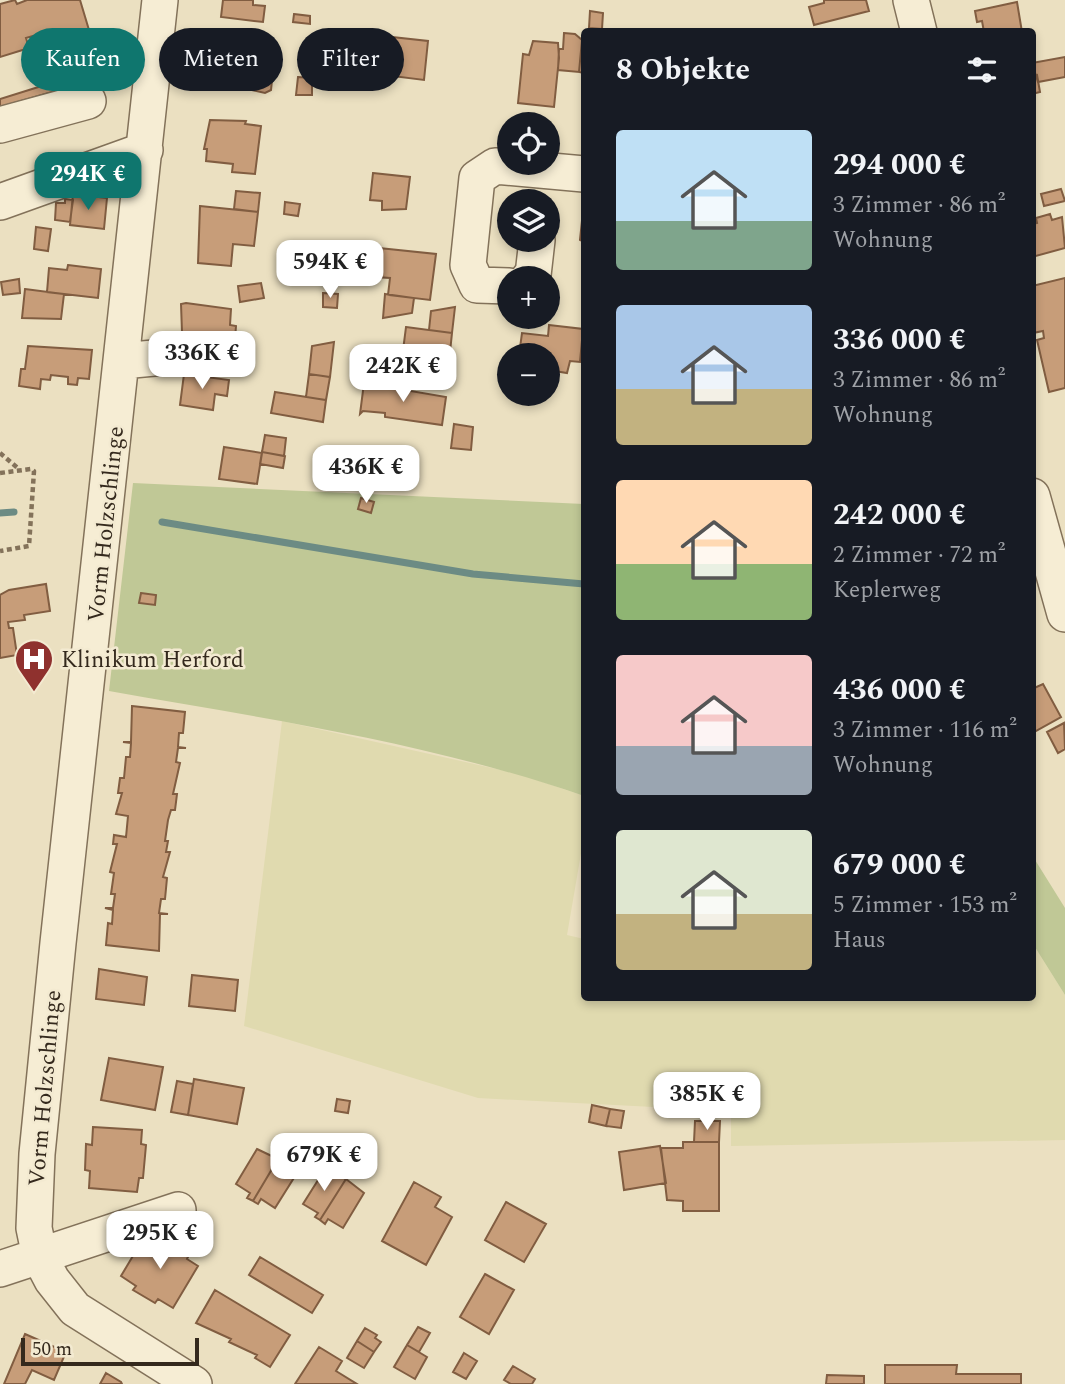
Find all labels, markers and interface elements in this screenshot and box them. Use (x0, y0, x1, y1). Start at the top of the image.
chip: Kaufen (21, 28, 145, 91)
chip: Mieten (159, 28, 283, 91)
chip: Filter (297, 28, 404, 91)
text: 8 Objekte (616, 47, 750, 93)
icon: filters (963, 51, 1001, 89)
map controls (497, 112, 560, 406)
button: locate (497, 112, 560, 175)
text: 294 000 € (833, 142, 966, 188)
pin: 294K € (31, 152, 145, 212)
text: 294K € (50, 157, 126, 192)
icon: home (672, 158, 756, 242)
text: 3 Zimmer · 86 m² (833, 188, 1005, 223)
button: layers (497, 189, 560, 252)
text: Wohnung (833, 223, 933, 258)
pin: 594K € (273, 240, 387, 300)
text: 594K € (292, 245, 368, 280)
button: + (497, 266, 560, 329)
text: 336 000 € (833, 317, 966, 363)
pin: 336K € (145, 332, 259, 391)
icon: home (672, 333, 756, 417)
text: 336K € (164, 336, 240, 371)
button: − (497, 343, 560, 406)
pin: 242K € (346, 344, 460, 404)
text: 242K € (365, 349, 441, 384)
text: 3 Zimmer · 86 m² (833, 363, 1005, 398)
text: Wohnung (833, 398, 933, 433)
street label: Vorm Holzschlinge (79, 424, 134, 624)
pin: 436K € (309, 446, 423, 505)
text: 436K € (328, 450, 404, 485)
text: 242 000 € (833, 492, 966, 538)
icon: home (672, 508, 756, 592)
text: 2 Zimmer · 72 m² (833, 538, 1005, 573)
text: Keplerweg (833, 573, 941, 608)
hospital icon: Klinikum Herford (13, 638, 55, 693)
place label: Klinikum Herford (61, 643, 244, 678)
text: 436 000 € (833, 667, 966, 713)
icon: home (672, 683, 756, 767)
text: 3 Zimmer · 116 m² (833, 713, 1017, 748)
text: Wohnung (833, 748, 933, 783)
text: 679 000 € (833, 842, 966, 888)
icon: home (672, 858, 756, 942)
text: 5 Zimmer · 153 m² (833, 888, 1017, 923)
text: Haus (833, 923, 886, 958)
street label: Vorm Holzschlinge (19, 989, 72, 1188)
pin: 385K € (650, 1072, 764, 1132)
text: 385K € (669, 1077, 745, 1112)
pin: 679K € (267, 1134, 381, 1193)
text: 679K € (286, 1138, 362, 1173)
pin: 295K € (103, 1212, 217, 1271)
text: 295K € (122, 1216, 198, 1251)
scale bar (21, 1335, 200, 1367)
text: 50 m (32, 1335, 72, 1364)

